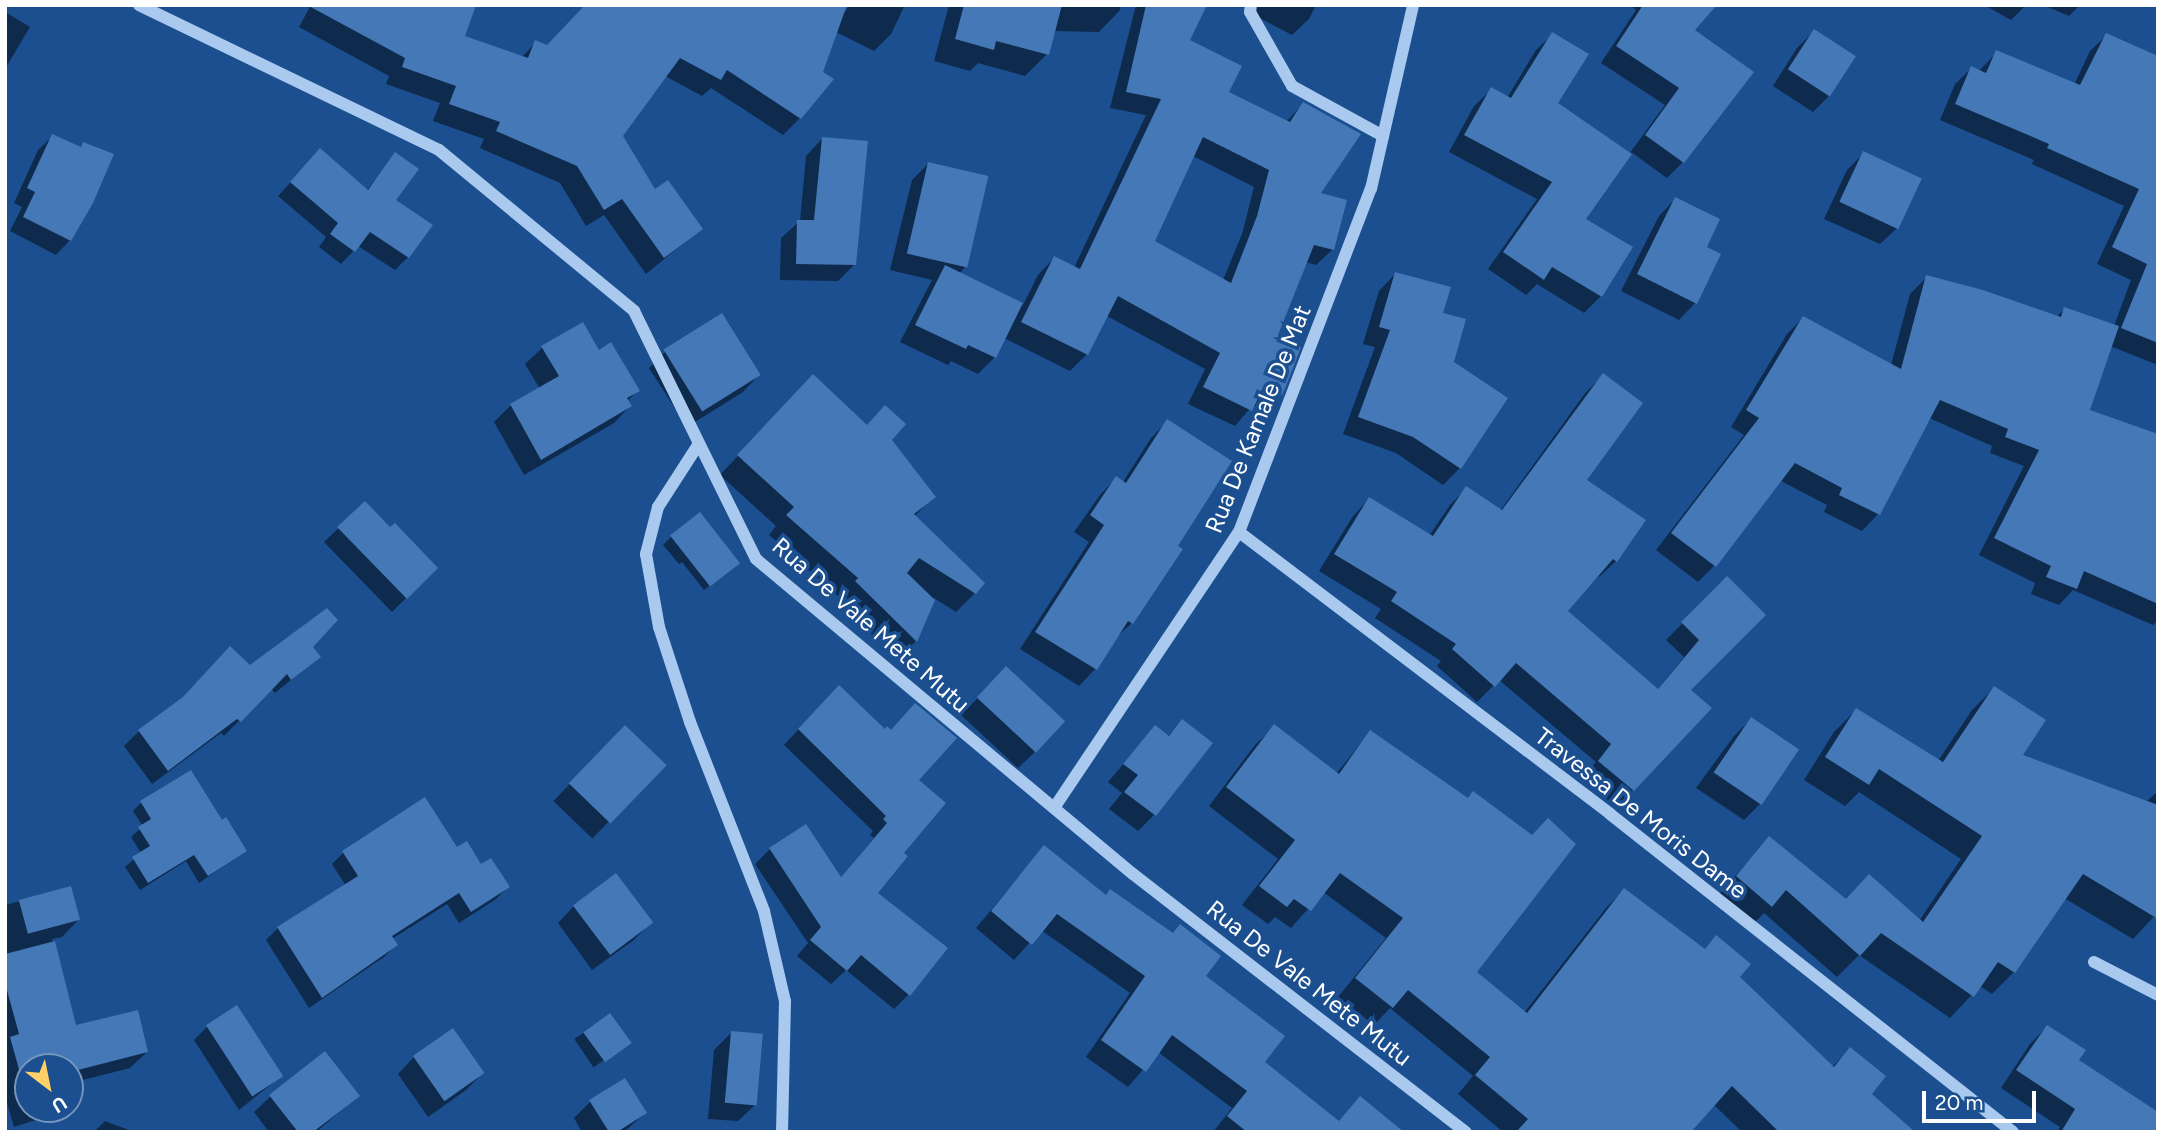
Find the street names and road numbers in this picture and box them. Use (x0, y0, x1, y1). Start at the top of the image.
street label: Rua De Kamale De Mat (1199, 301, 1317, 537)
street label: Rua De Vale Mete Mutu (766, 531, 976, 719)
street label: Travessa De Moris Dame (1529, 721, 1753, 905)
street label: Rua De Vale Mete Mutu (1201, 894, 1417, 1072)

